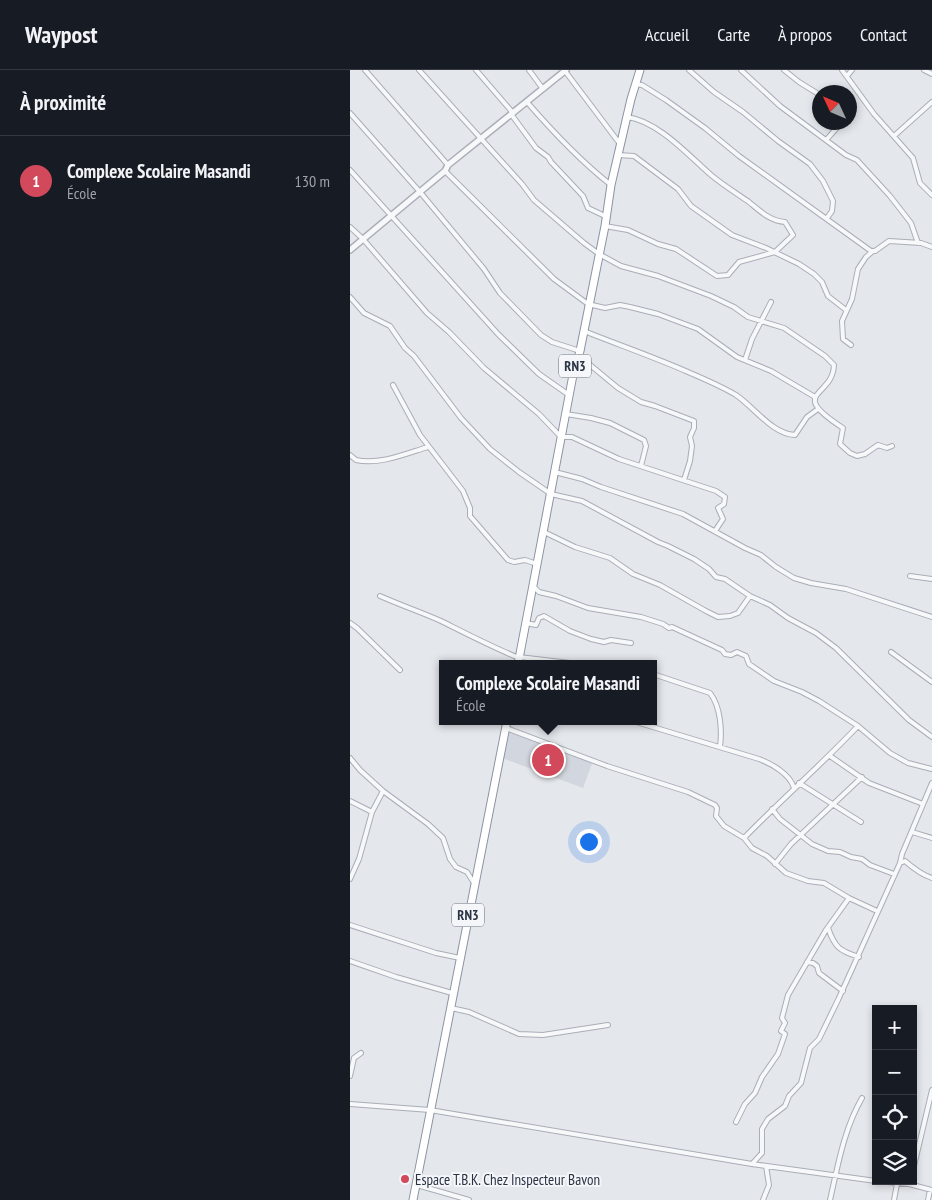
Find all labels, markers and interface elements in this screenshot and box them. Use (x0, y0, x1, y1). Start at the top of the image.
text: Waypost (25, 19, 98, 50)
text: Accueil (645, 23, 689, 46)
text: Carte (717, 23, 750, 46)
text: À propos (778, 23, 832, 46)
text: Contact (860, 23, 907, 46)
north arrow (812, 85, 857, 130)
text: À proximité (20, 89, 106, 116)
text: Complexe Scolaire Masandi (67, 159, 251, 183)
text: 1 (32, 171, 40, 191)
text: 130 m (295, 171, 330, 191)
text: École (67, 183, 97, 203)
road number: RN3 (559, 354, 591, 378)
popup (439, 660, 657, 725)
text: Complexe Scolaire Masandi (456, 671, 640, 695)
text: École (456, 695, 486, 715)
pin: 1 (532, 741, 564, 779)
your location (576, 829, 602, 855)
road number: RN3 (452, 904, 484, 926)
map controls (872, 1005, 917, 1185)
button: + (872, 1005, 917, 1050)
button: − (872, 1050, 917, 1095)
button: locate (872, 1095, 917, 1140)
button: layers (872, 1140, 917, 1185)
place label: Espace T.B.K. Chez Inspecteur Bavon (415, 1170, 600, 1189)
marker: Espace T.B.K. Chez Inspecteur Bavon (399, 1173, 411, 1185)

